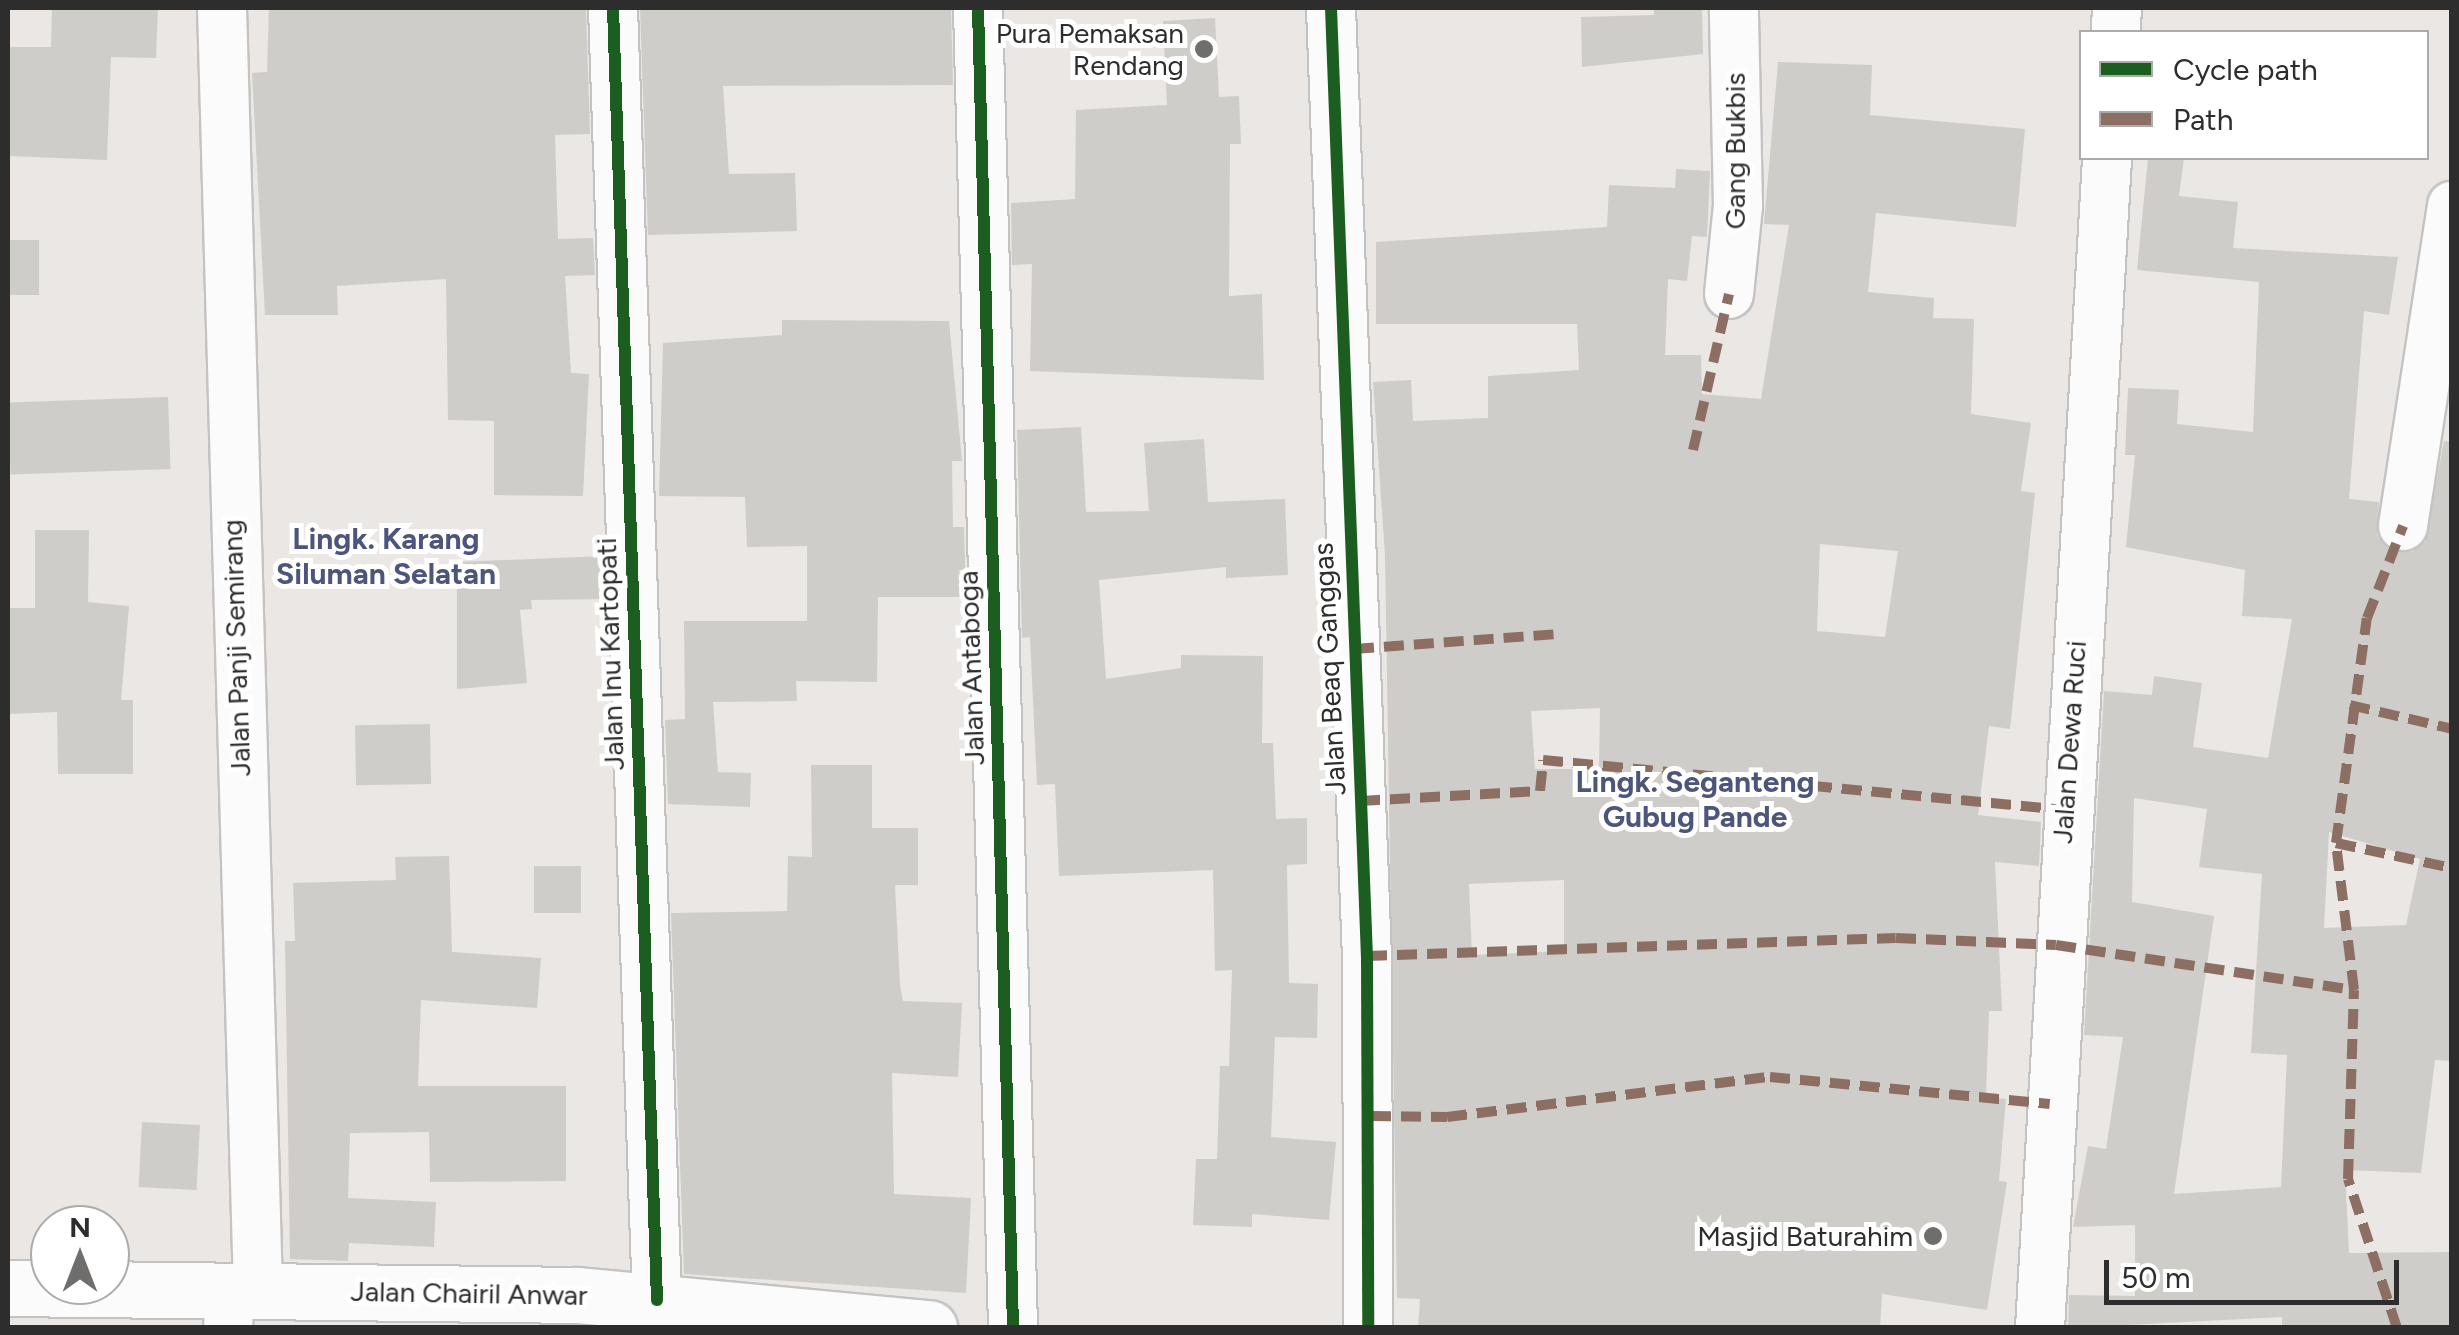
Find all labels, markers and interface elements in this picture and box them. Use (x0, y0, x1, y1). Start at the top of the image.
place label: Pura Pemaksan Rendang (996, 16, 1184, 82)
legend (2079, 30, 2429, 160)
marker: Pura Pemaksan Rendang (1193, 38, 1215, 60)
text: Cycle path (2173, 51, 2318, 88)
street label: Gang Bukbis (1718, 73, 1752, 229)
text: Path (2173, 101, 2233, 138)
street label: Jalan Panji Semirang (215, 519, 257, 777)
district label: Lingk. Karang Siluman Selatan (276, 521, 496, 592)
street label: Jalan Inu Kartopati (589, 537, 631, 771)
street label: Jalan Beaq Ganggas (1306, 542, 1352, 796)
street label: Jalan Antaboga (951, 570, 991, 766)
street label: Jalan Dewa Ruci (2045, 639, 2093, 845)
district label: Lingk. Seganteng Gubug Pande (1575, 764, 1815, 834)
north arrow (30, 1205, 130, 1305)
text: N (69, 1210, 91, 1244)
place label: Masjid Baturahim (1697, 1219, 1913, 1253)
marker: Masjid Baturahim (1922, 1225, 1944, 1247)
scale bar (2109, 1240, 2404, 1302)
text: 50 m (2121, 1259, 2190, 1296)
street label: Jalan Chairil Anwar (350, 1274, 588, 1312)

